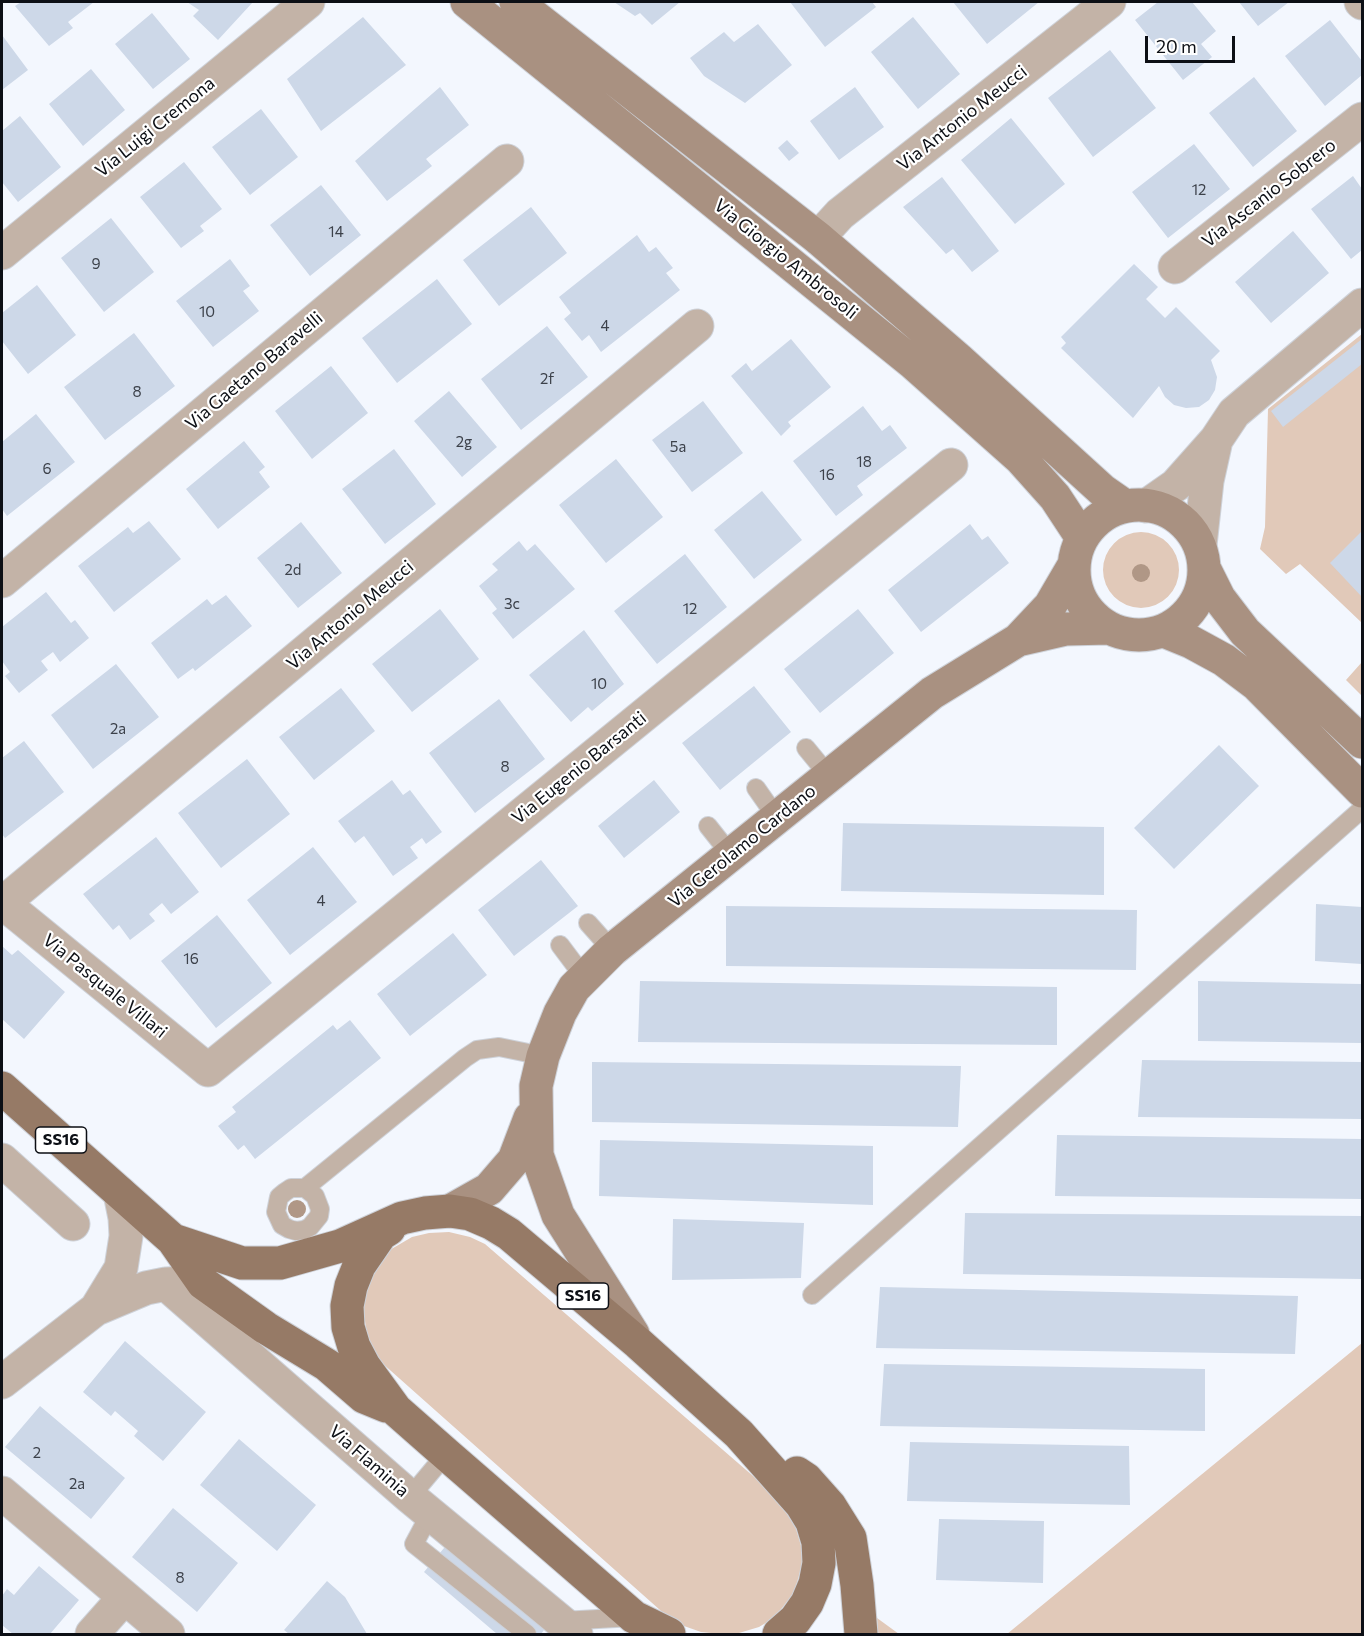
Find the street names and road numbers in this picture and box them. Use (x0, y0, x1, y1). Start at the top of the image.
street label: Via Antonio Meucci (893, 61, 1031, 175)
street label: Via Luigi Cremona (91, 72, 219, 182)
street label: Via Ascanio Sobrero (1198, 134, 1340, 252)
street label: Via Giorgio Ambrosoli (710, 194, 862, 324)
street label: Via Gaetano Baravelli (181, 307, 327, 435)
street label: Via Antonio Meucci (282, 556, 418, 674)
street label: Via Eugenio Barsanti (507, 707, 651, 829)
street label: Via Gerolamo Cardano (664, 780, 820, 912)
street label: Via Pasquale Villari (39, 929, 171, 1043)
road number: SS16 (36, 1127, 86, 1153)
road number: SS16 (558, 1283, 608, 1309)
street label: Via Flaminia (325, 1420, 413, 1502)

